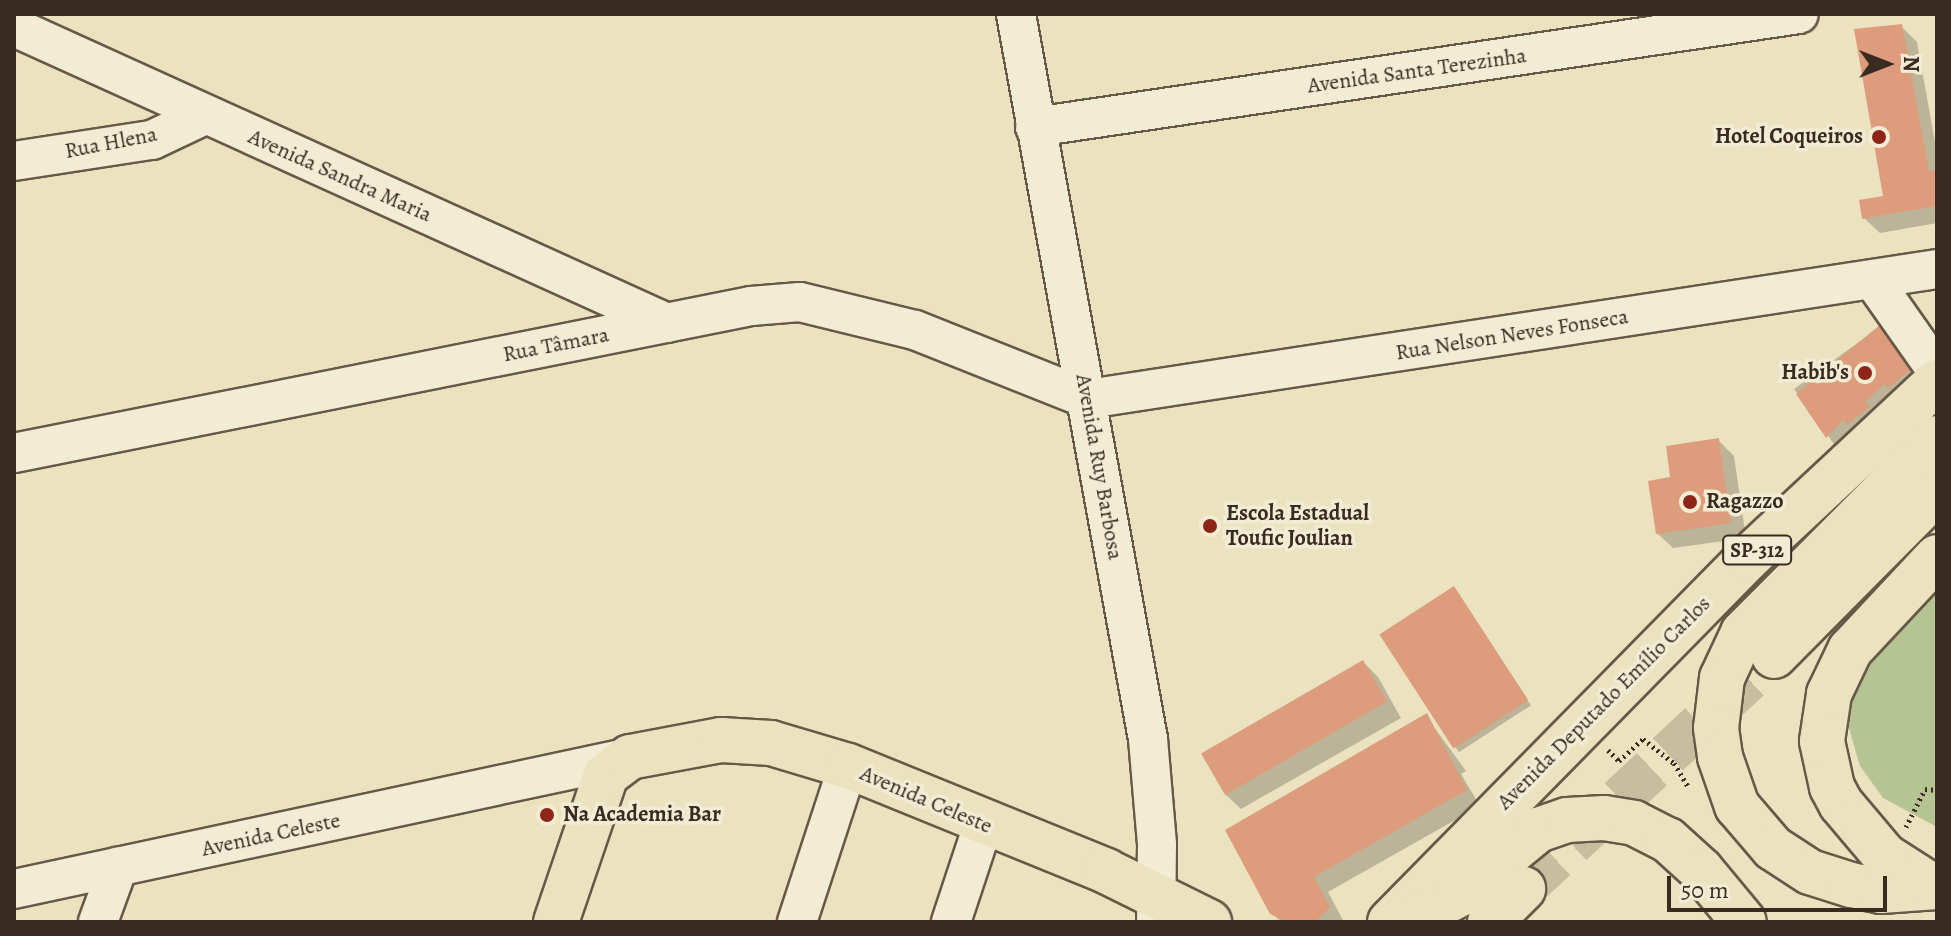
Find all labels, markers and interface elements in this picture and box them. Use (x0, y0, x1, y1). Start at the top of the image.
north arrow (1847, 24, 1927, 104)
street label: Avenida Santa Terezinha (1306, 43, 1528, 99)
text: N (1896, 56, 1926, 72)
street label: Rua Hlena (63, 121, 159, 165)
street label: Avenida Sandra Maria (244, 124, 436, 228)
place label: Hotel Coqueiros (1715, 124, 1863, 150)
marker: Hotel Coqueiros (1870, 128, 1888, 146)
street label: Rua Nelson Neves Fonseca (1394, 304, 1630, 366)
street label: Rua Tâmara (501, 322, 611, 368)
place label: Habib's (1781, 360, 1849, 386)
marker: Habib's (1856, 364, 1874, 382)
street label: Avenida Ruy Barbosa (1070, 372, 1128, 562)
place label: Ragazzo (1706, 489, 1784, 515)
marker: Ragazzo (1681, 493, 1699, 511)
place label: Escola Estadual Toufic Joulian (1226, 500, 1369, 552)
marker: Escola Estadual Toufic Joulian (1201, 517, 1219, 535)
road number: SP-312 (1721, 534, 1793, 566)
street label: Avenida Deputado Emílio Carlos (1492, 591, 1716, 815)
street label: Avenida Celeste (856, 760, 996, 840)
place label: Na Academia Bar (563, 802, 721, 828)
marker: Na Academia Bar (538, 806, 556, 824)
street label: Avenida Celeste (199, 807, 343, 863)
scale bar (1671, 860, 1891, 910)
text: 50 m (1681, 874, 1729, 906)

